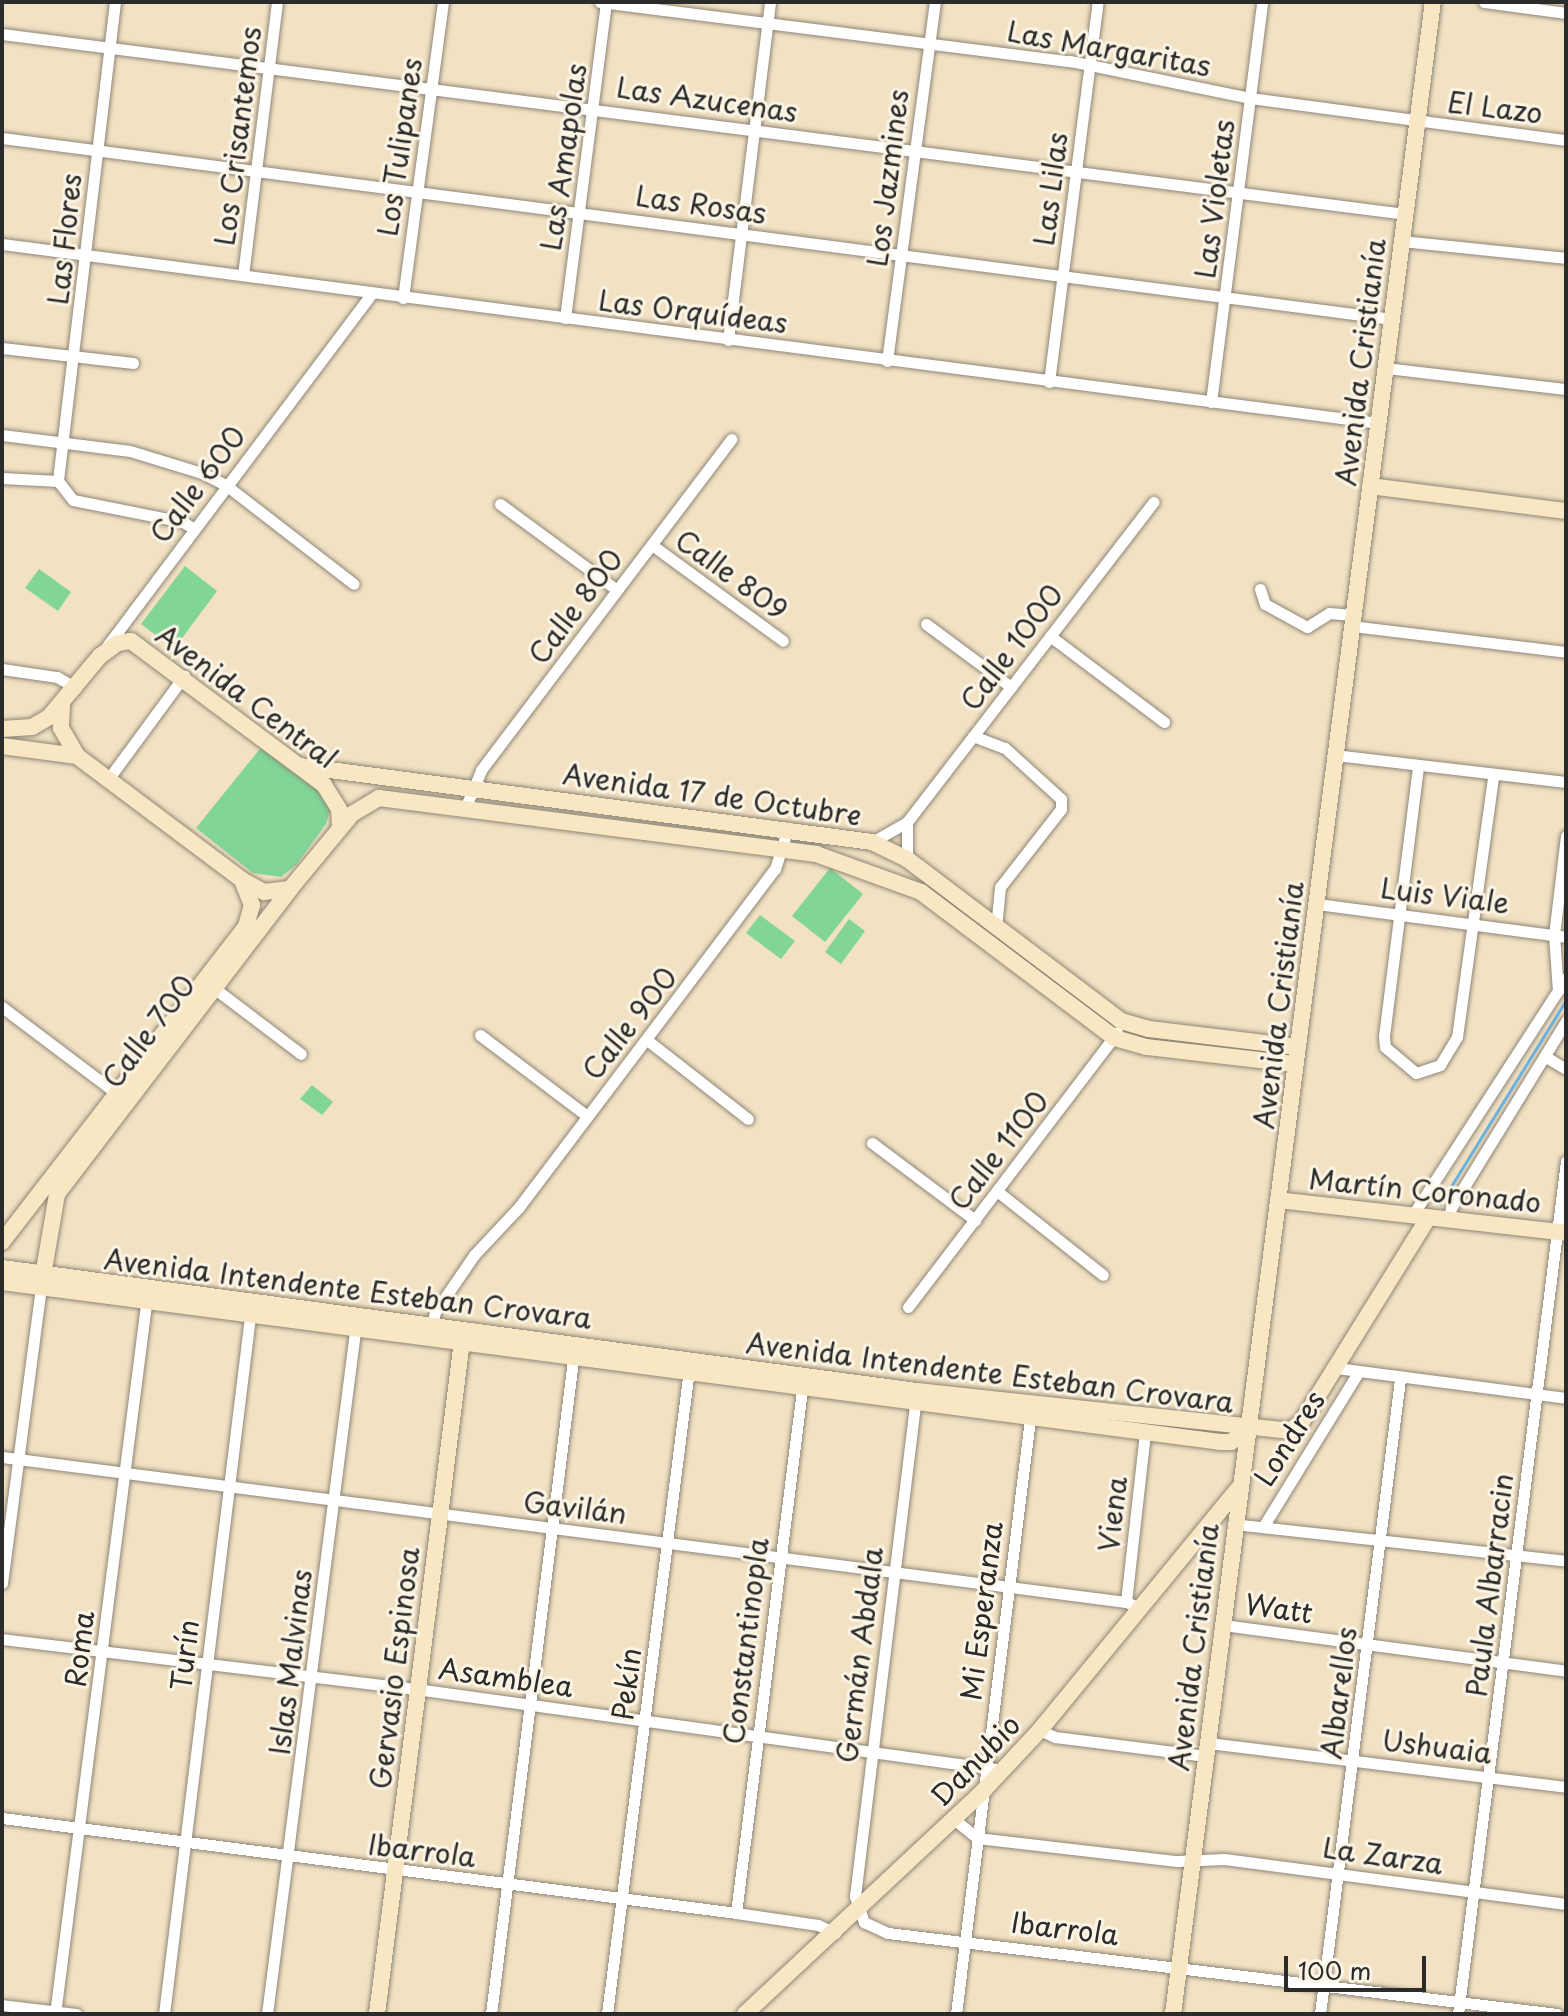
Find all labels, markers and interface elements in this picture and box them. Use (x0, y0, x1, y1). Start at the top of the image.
street label: Las Margaritas (1004, 13, 1214, 83)
street label: Los Crisantemos (207, 24, 267, 248)
street label: Los Tulipanes (370, 55, 428, 239)
street label: Las Amapolas (533, 61, 593, 253)
street label: Las Azucenas (616, 70, 798, 128)
street label: El Lazo (1445, 84, 1545, 130)
street label: Los Jazmines (859, 87, 915, 269)
street label: Las Violetas (1187, 117, 1241, 281)
street label: Las Lilas (1026, 129, 1074, 249)
street label: Las Flores (40, 171, 88, 307)
street label: Las Rosas (633, 178, 769, 230)
street label: Avenida Cristianía (1328, 237, 1392, 487)
street label: Las Orquídeas (595, 283, 791, 339)
street label: Calle 600 (142, 419, 252, 549)
street label: Calle 809 (669, 522, 795, 626)
street label: Calle 800 (521, 542, 629, 670)
street label: Calle 1000 (953, 577, 1069, 717)
street label: Avenida Central (150, 617, 344, 775)
street label: Avenida 17 de Octubre (560, 756, 864, 832)
street label: Luis Viale (1378, 870, 1512, 920)
street label: Avenida Cristianía (1246, 880, 1310, 1130)
street label: Calle 900 (574, 960, 684, 1086)
street label: Calle 700 (94, 968, 202, 1094)
street label: Calle 1100 (941, 1084, 1055, 1216)
street label: Martín Coronado (1307, 1161, 1543, 1219)
street label: Avenida Intendente Esteban Crovara (101, 1241, 595, 1335)
street label: Avenida Intendente Esteban Crovara (743, 1325, 1237, 1419)
street label: Londres (1247, 1384, 1331, 1492)
street label: Paula Albarracin (1459, 1471, 1519, 1699)
street label: Viena (1091, 1474, 1133, 1554)
street label: Gavilán (521, 1484, 629, 1530)
street label: Mi Esperanza (953, 1519, 1009, 1703)
street label: Avenida Cristianía (1161, 1522, 1225, 1772)
street label: Constantinopla (716, 1536, 774, 1746)
street label: Gervasio Espinosa (362, 1545, 426, 1791)
street label: Germán Abdala (829, 1545, 889, 1765)
street label: Islas Malvinas (262, 1567, 318, 1757)
street label: Watt (1243, 1587, 1315, 1629)
street label: Roma (58, 1609, 100, 1689)
street label: Turín (163, 1618, 205, 1692)
street label: Albarellos (1313, 1625, 1363, 1761)
street label: Pekín (605, 1646, 647, 1722)
street label: Asamblea (437, 1651, 575, 1703)
street label: Danubio (923, 1707, 1027, 1813)
street label: Ushuaia (1380, 1723, 1494, 1769)
street label: Ibarrola (366, 1827, 478, 1873)
street label: La Zarza (1320, 1830, 1446, 1880)
street label: Ibarrola (1009, 1905, 1121, 1951)
scale bar (1288, 1940, 1430, 1990)
text: 100 m (1298, 1952, 1371, 1988)

